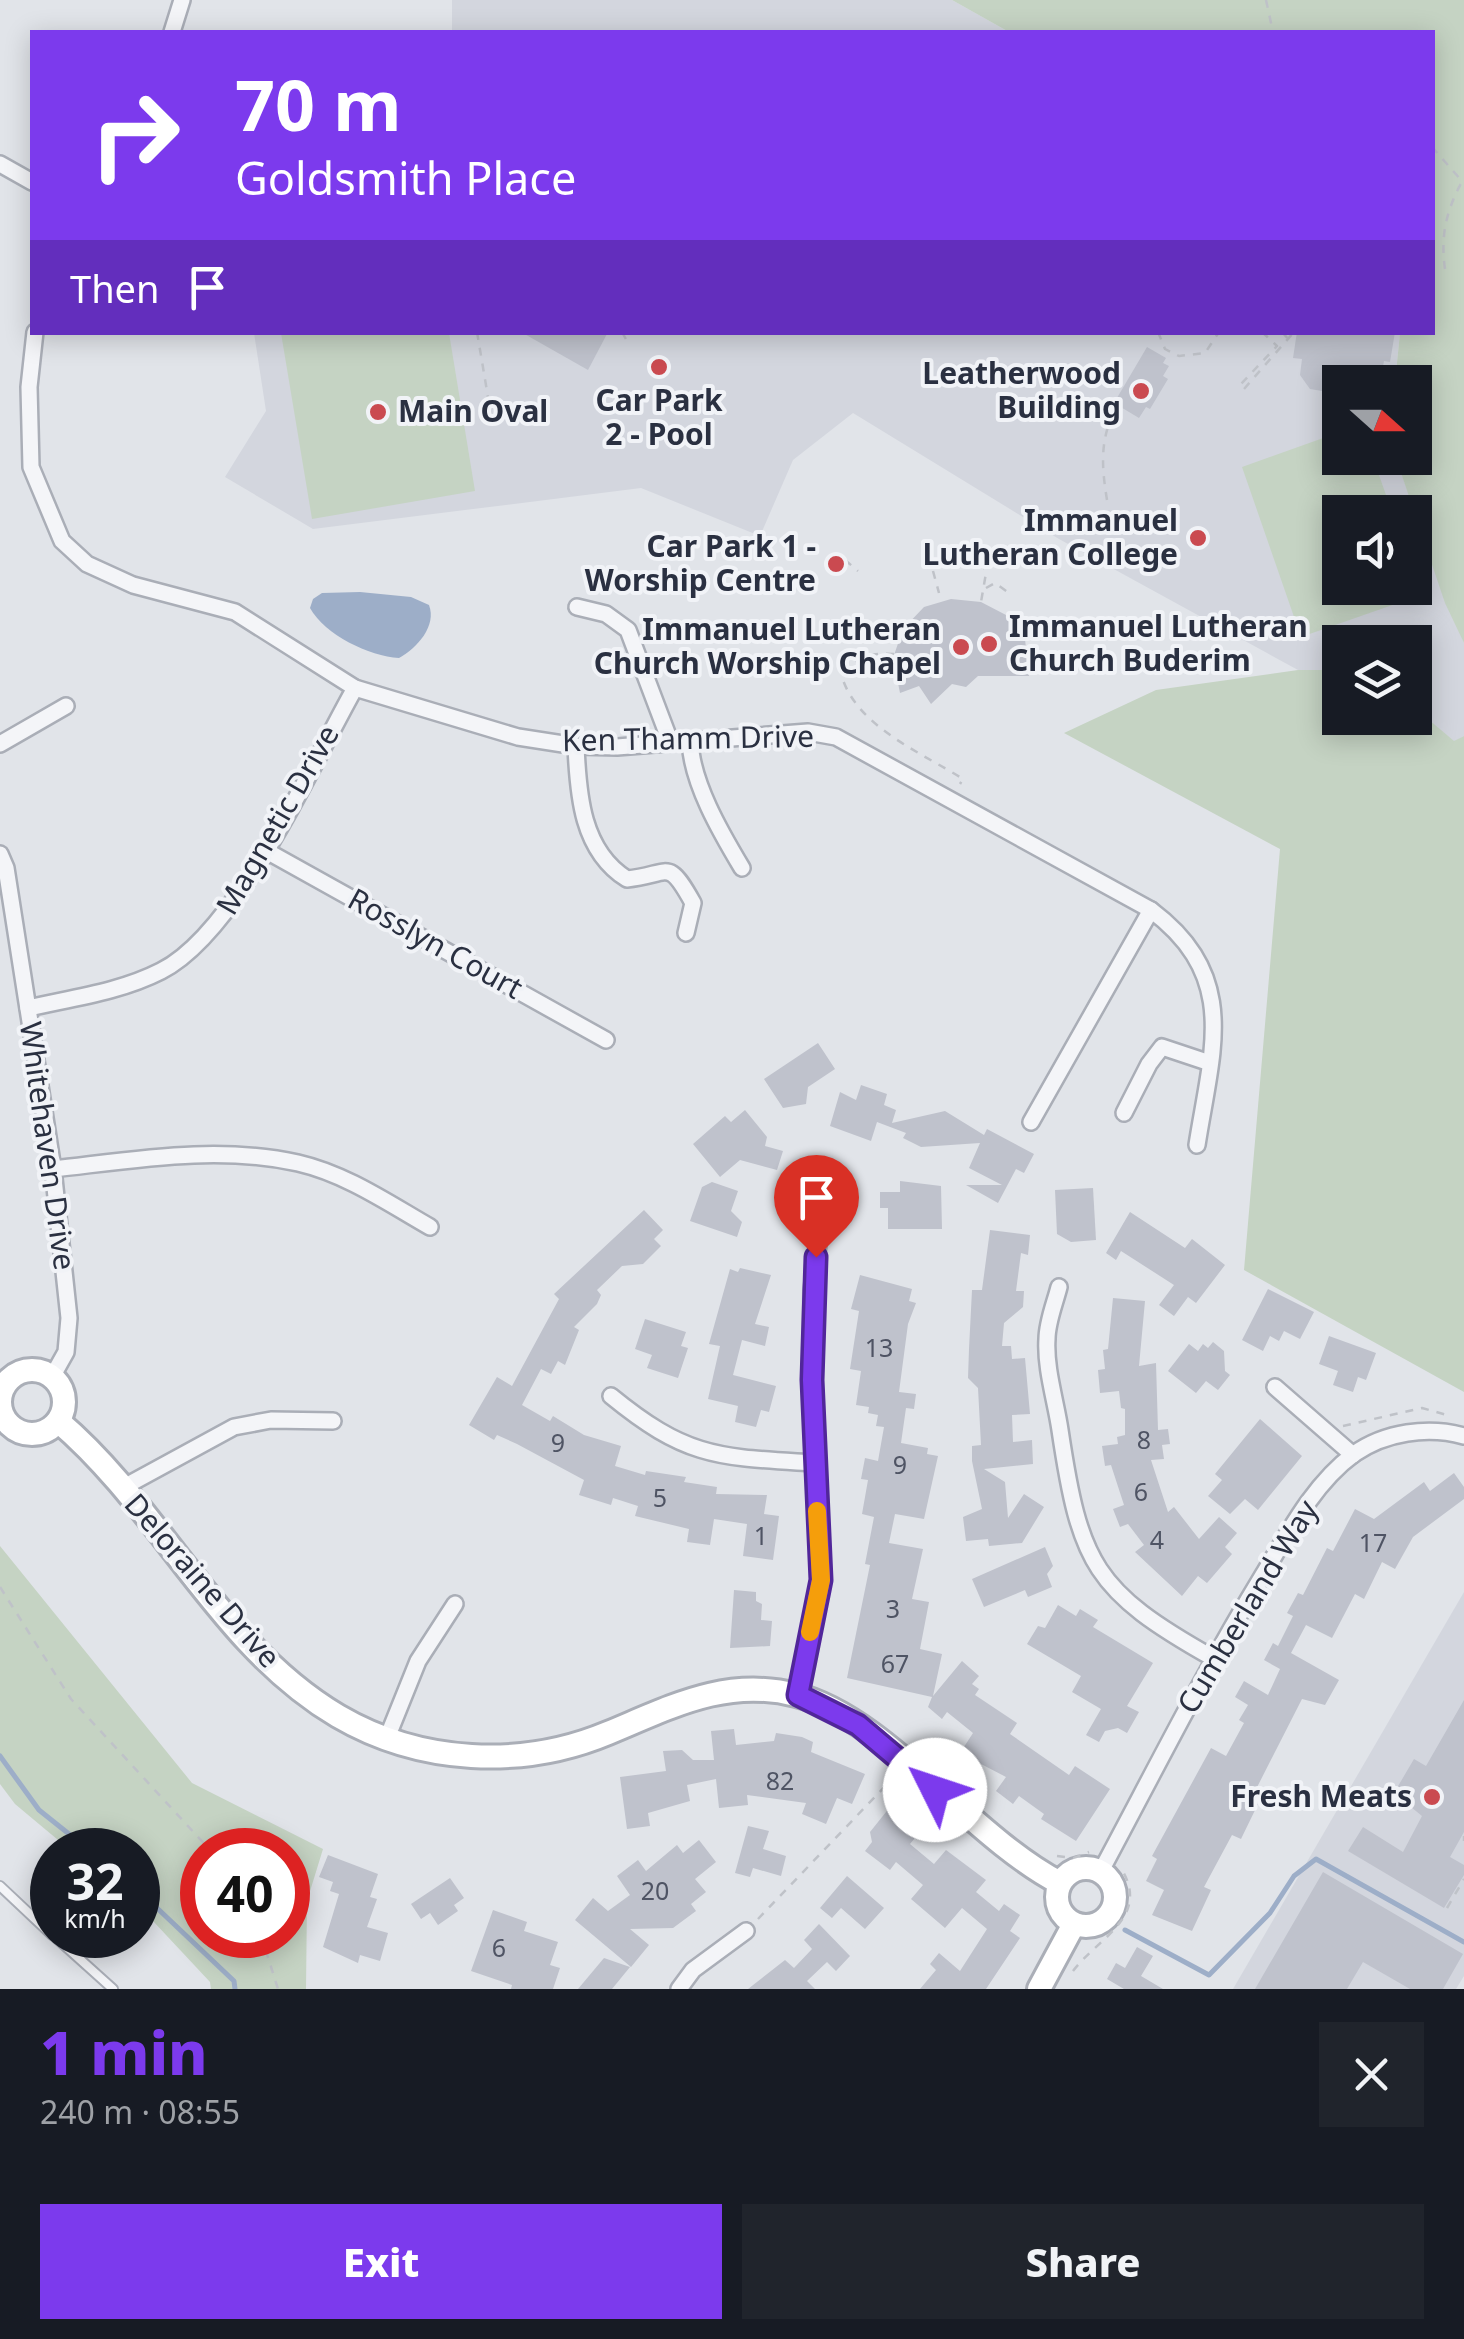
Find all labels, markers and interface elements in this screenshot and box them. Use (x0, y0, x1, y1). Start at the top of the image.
text: 70 m (235, 56, 402, 152)
icon: right (70, 70, 200, 200)
text: Goldsmith Place (235, 147, 576, 208)
icon: arrive (180, 260, 235, 315)
text: Then (70, 262, 160, 314)
place label: Leatherwood Building (922, 352, 1121, 427)
marker: Car Park 2 - Pool (648, 356, 670, 378)
north arrow (1322, 365, 1432, 475)
map controls (1322, 365, 1432, 735)
place label: Car Park 2 - Pool (595, 379, 723, 454)
marker: Leatherwood Building (1130, 380, 1152, 402)
place label: Main Oval (398, 390, 548, 431)
marker: Main Oval (367, 401, 389, 423)
button: sound (1322, 495, 1432, 605)
place label: Immanuel Lutheran College (923, 499, 1178, 574)
place label: Car Park 1 - Worship Centre (585, 525, 816, 600)
marker: Immanuel Lutheran College (1187, 527, 1209, 549)
marker: Car Park 1 - Worship Centre (825, 553, 847, 575)
place label: Immanuel Lutheran Church Buderim (1009, 605, 1308, 680)
place label: Immanuel Lutheran Church Worship Chapel (594, 608, 941, 683)
button: layers (1322, 625, 1432, 735)
marker: Immanuel Lutheran Church Buderim (978, 633, 1000, 655)
marker: Immanuel Lutheran Church Worship Chapel (950, 636, 972, 658)
street label: Ken Thamm Drive (562, 715, 814, 760)
street label: Magnetic Drive (206, 717, 348, 922)
street label: Rosslyn Court (341, 878, 531, 1008)
street label: Whitehaven Drive (11, 1019, 86, 1272)
pin (774, 1155, 859, 1258)
icon: arrive (789, 1170, 844, 1225)
house number: 13 (865, 1330, 893, 1364)
house number: 8 (1137, 1422, 1151, 1456)
house number: 9 (551, 1425, 565, 1459)
house number: 9 (893, 1447, 907, 1481)
house number: 6 (1134, 1474, 1148, 1508)
house number: 5 (653, 1480, 667, 1514)
street label: Deloraine Drive (116, 1484, 290, 1676)
street label: Cumberland Way (1167, 1491, 1327, 1721)
house number: 1 (754, 1518, 768, 1552)
house number: 4 (1150, 1522, 1164, 1556)
house number: 17 (1359, 1525, 1387, 1559)
house number: 3 (886, 1591, 900, 1625)
house number: 67 (881, 1646, 909, 1680)
position arrow (883, 1738, 987, 1842)
house number: 82 (766, 1763, 794, 1797)
place label: Fresh Meats (1230, 1775, 1412, 1816)
marker: Fresh Meats (1421, 1786, 1443, 1808)
speed limit sign: 40 (180, 1828, 310, 1958)
text: 32 (66, 1847, 124, 1915)
house number: 20 (641, 1873, 669, 1907)
text: km/h (64, 1901, 126, 1935)
house number: 6 (492, 1930, 506, 1964)
text: 1 min (40, 2011, 208, 2093)
button: close (1319, 2022, 1424, 2127)
text: 240 m · 08:55 (40, 2090, 240, 2133)
button: Exit (40, 2204, 722, 2319)
button: Share (742, 2204, 1424, 2319)

